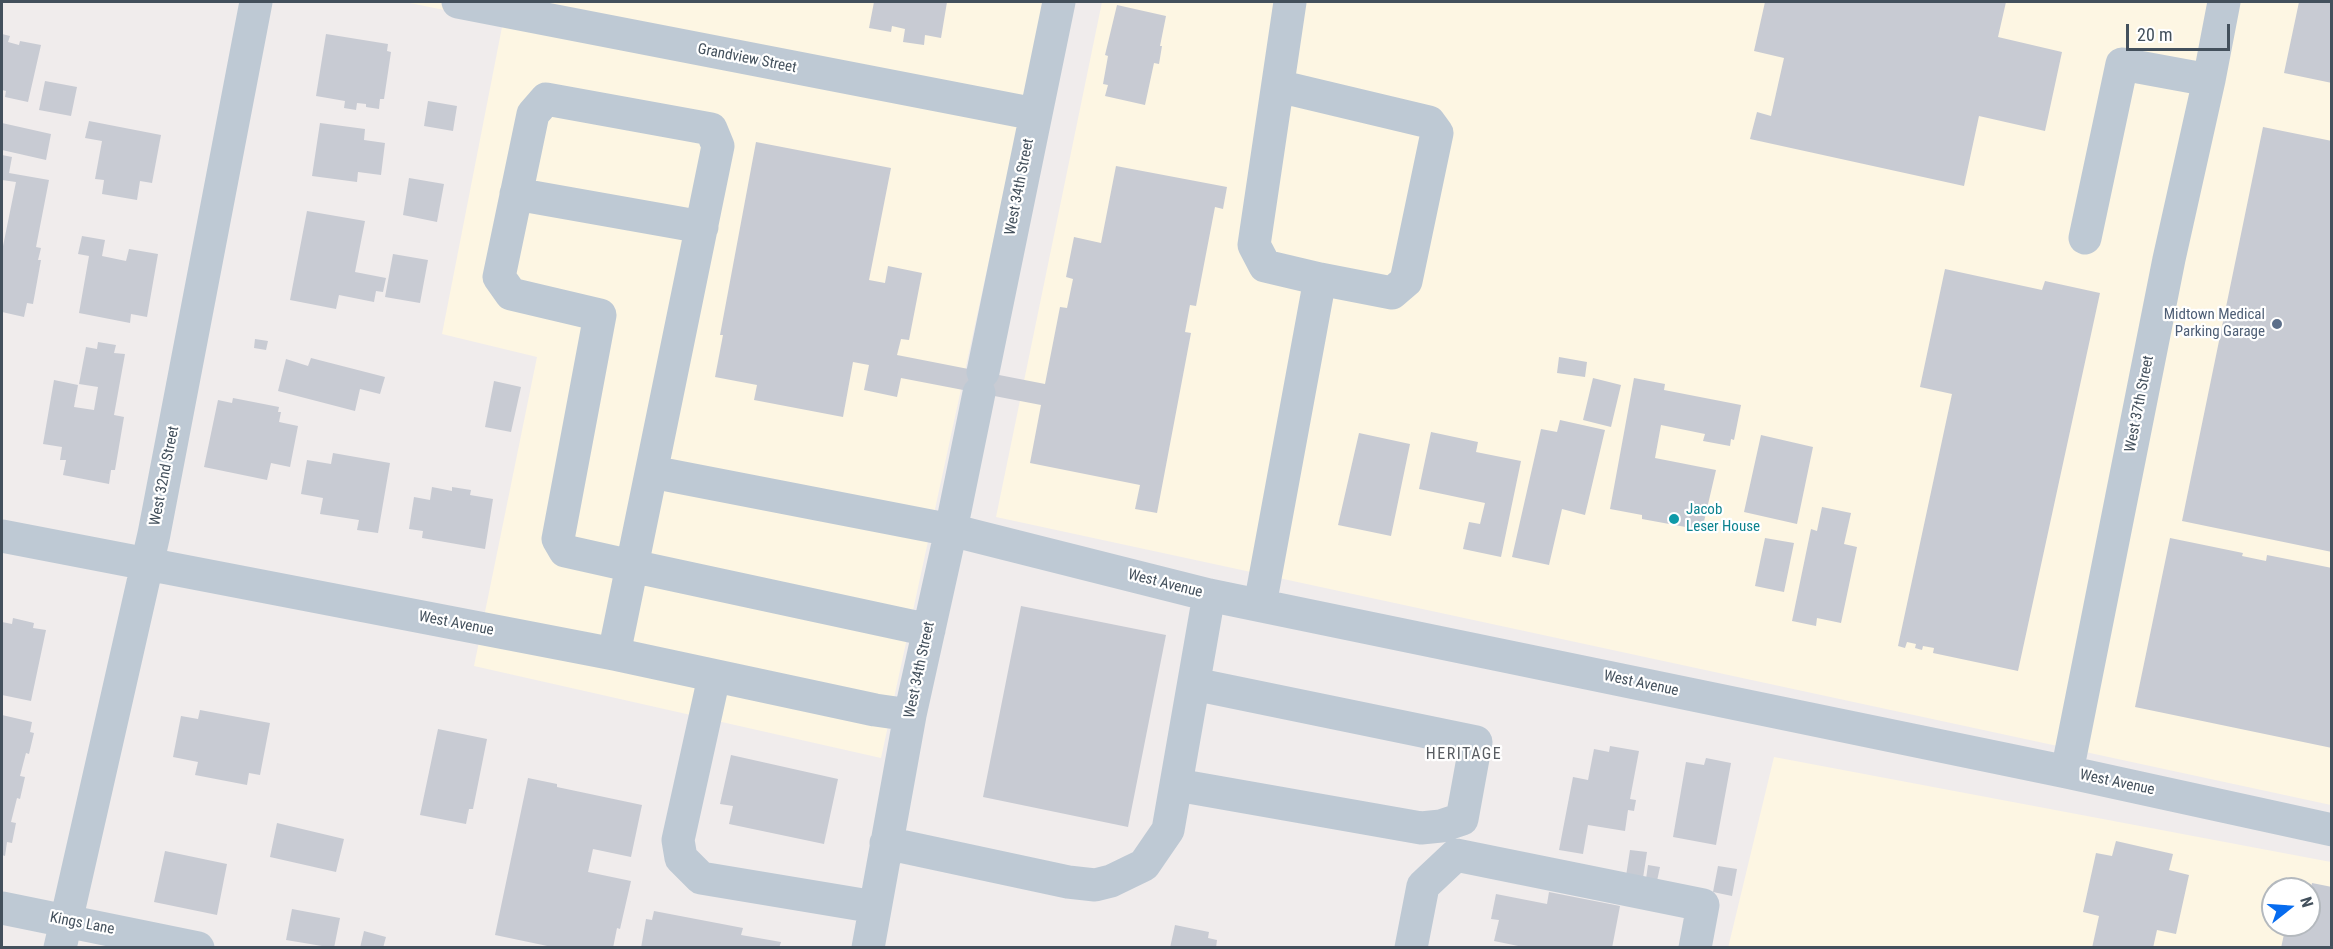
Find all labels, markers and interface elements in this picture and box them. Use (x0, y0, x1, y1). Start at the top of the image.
scale bar (2129, 12, 2232, 50)
text: 20 m (2137, 24, 2172, 45)
street label: Grandview Street (696, 41, 798, 77)
street label: West 34th Street (1002, 137, 1038, 237)
place label: Midtown Medical Parking Garage (2164, 306, 2265, 341)
marker: Midtown Medical Parking Garage (2270, 317, 2284, 331)
street label: West 37th Street (2122, 354, 2158, 454)
street label: West 32nd Street (147, 425, 183, 527)
place label: Jacob Leser House (1686, 501, 1760, 536)
marker: Jacob Leser House (1667, 512, 1681, 526)
street label: West Avenue (1126, 566, 1204, 602)
street label: West Avenue (417, 608, 495, 640)
street label: West 34th Street (901, 620, 939, 720)
street label: West Avenue (1602, 667, 1680, 701)
district label: HERITAGE (1426, 745, 1502, 765)
street label: West Avenue (2078, 766, 2156, 800)
north arrow (2261, 877, 2321, 937)
text: N (2296, 895, 2317, 910)
street label: Kings Lane (48, 909, 116, 939)

